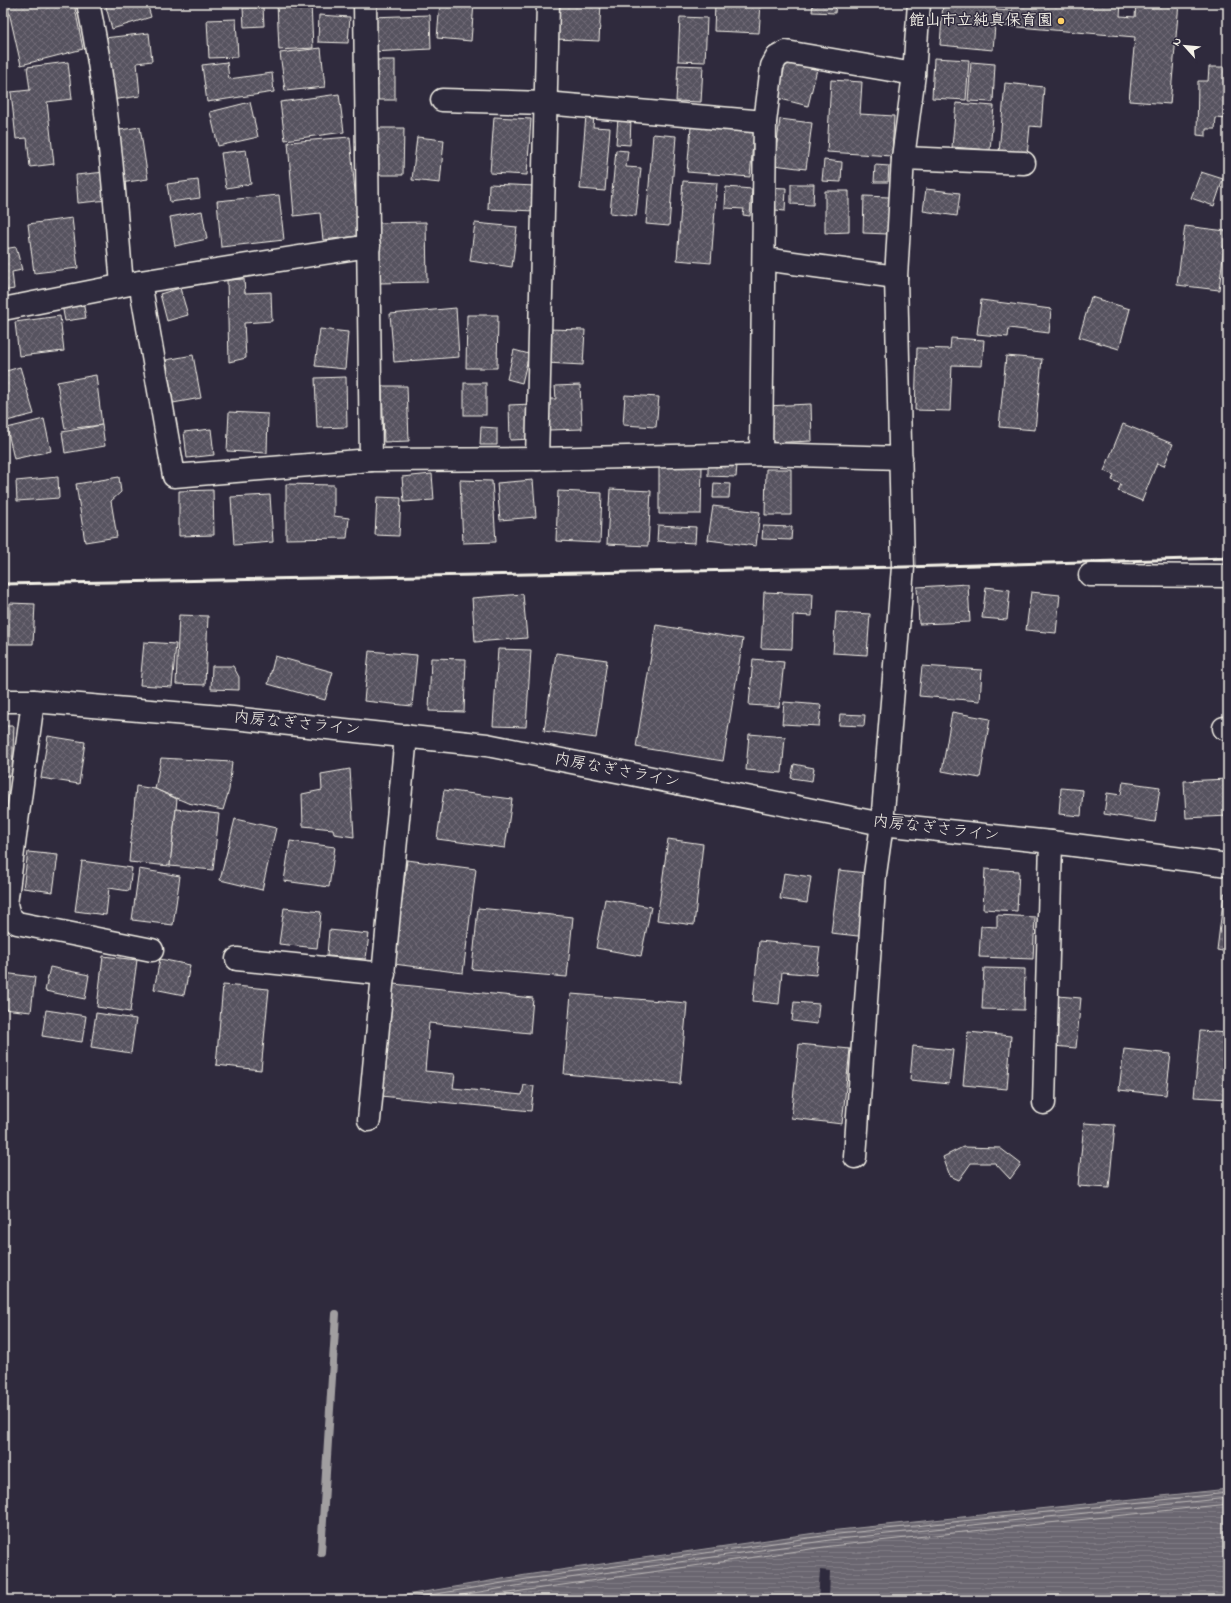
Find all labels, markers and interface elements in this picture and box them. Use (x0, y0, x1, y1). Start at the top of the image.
place label: 館山市立純真保育園 (909, 9, 1053, 33)
marker: 館山市立純真保育園 (1056, 16, 1066, 26)
north arrow (1165, 26, 1205, 66)
text: N (1168, 35, 1186, 49)
street label: 内房なぎさライン (232, 705, 362, 743)
street label: 内房なぎさライン (552, 747, 682, 795)
street label: 内房なぎさライン (871, 809, 1001, 849)

